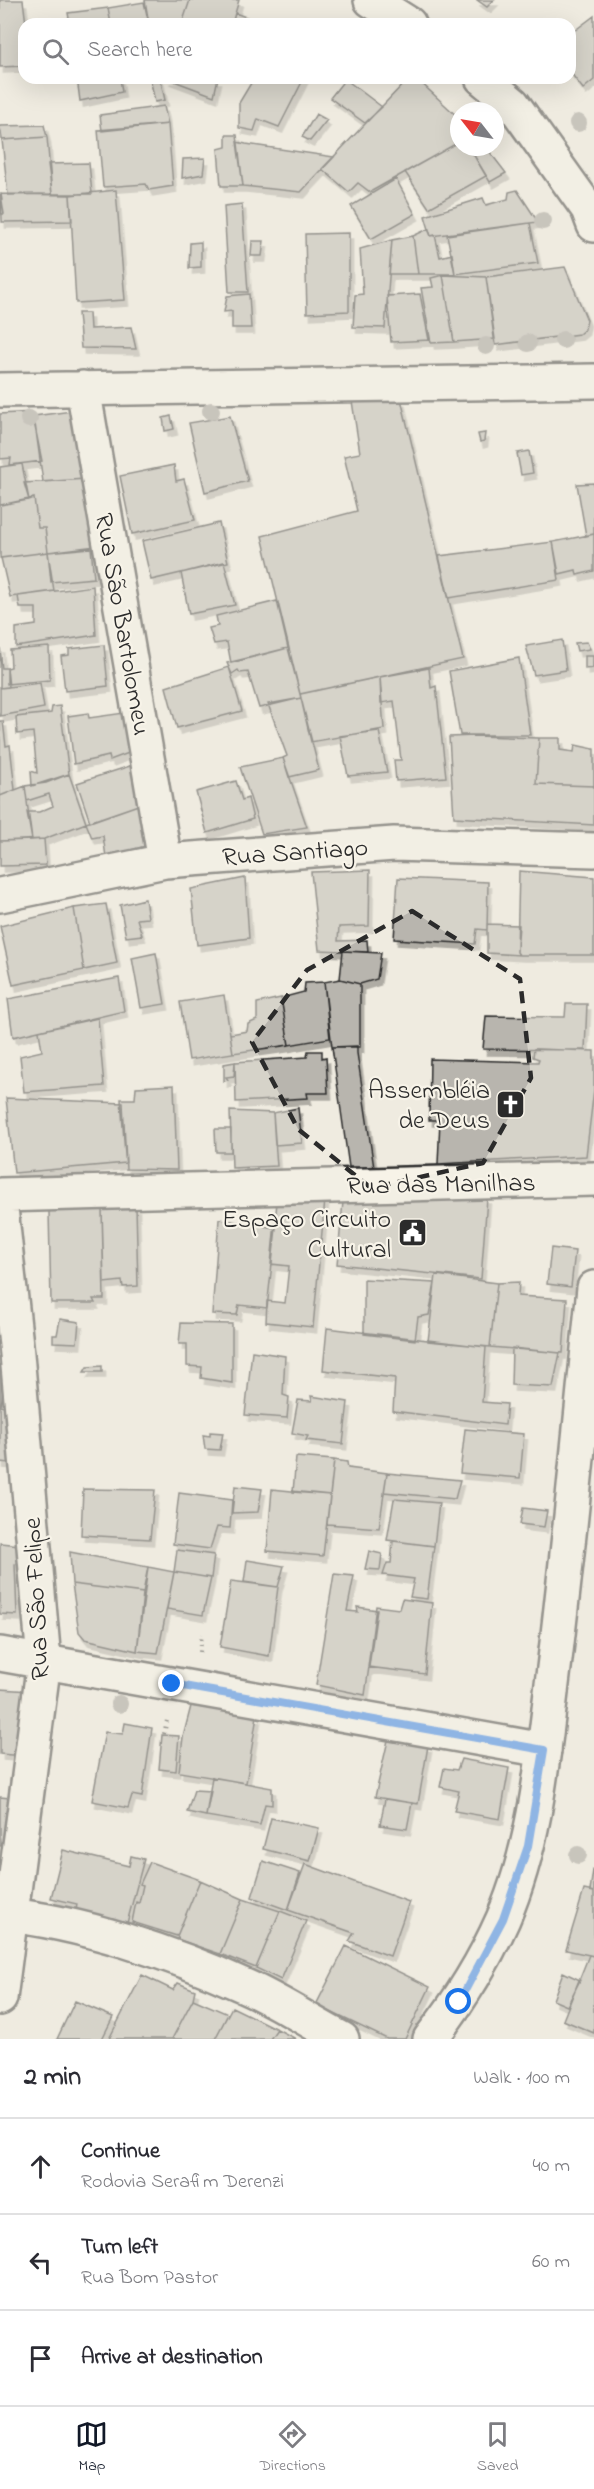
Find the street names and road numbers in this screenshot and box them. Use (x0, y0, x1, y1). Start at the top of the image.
street label: Rua São Bartolomeu (83, 510, 159, 739)
street label: Rua Santiago (221, 830, 369, 878)
street label: Rua das Manilhas (346, 1165, 536, 1207)
street label: Rua São Felipe (15, 1516, 61, 1681)

